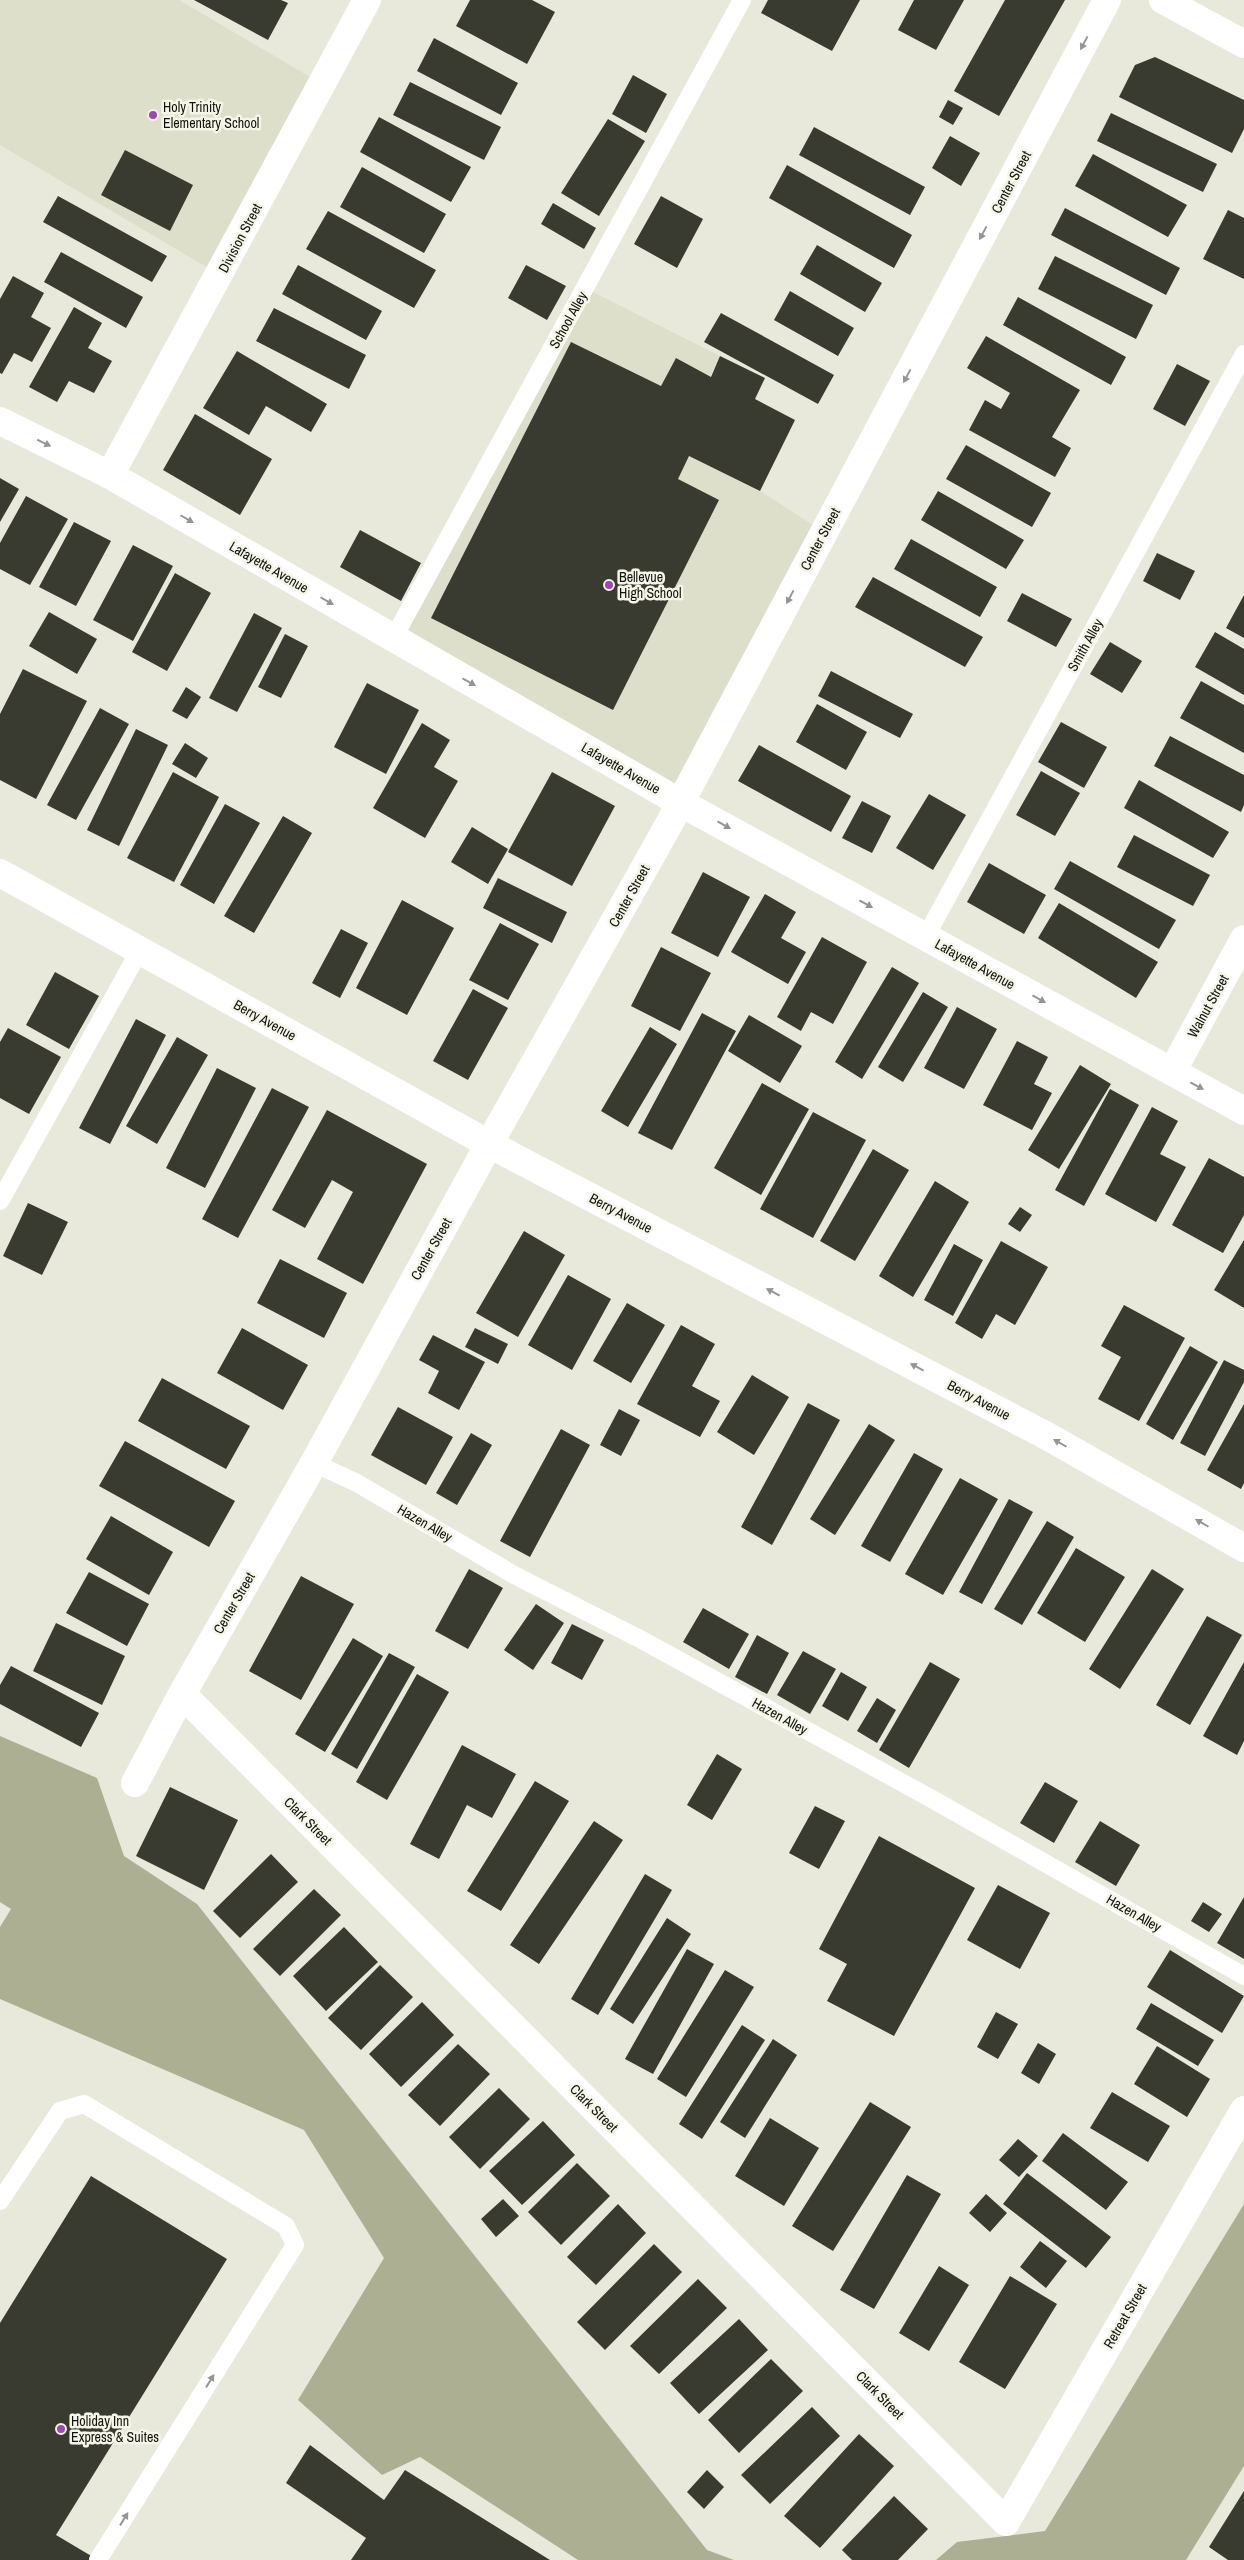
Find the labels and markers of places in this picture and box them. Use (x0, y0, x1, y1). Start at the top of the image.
place label: Holy Trinity Elementary School (163, 98, 259, 132)
marker: Holy Trinity Elementary School (147, 109, 159, 121)
place label: Bellevue High School (619, 568, 682, 602)
marker: Bellevue High School (603, 579, 615, 591)
place label: Holiday Inn Express & Suites (71, 2412, 159, 2446)
marker: Holiday Inn Express & Suites (55, 2423, 67, 2435)

